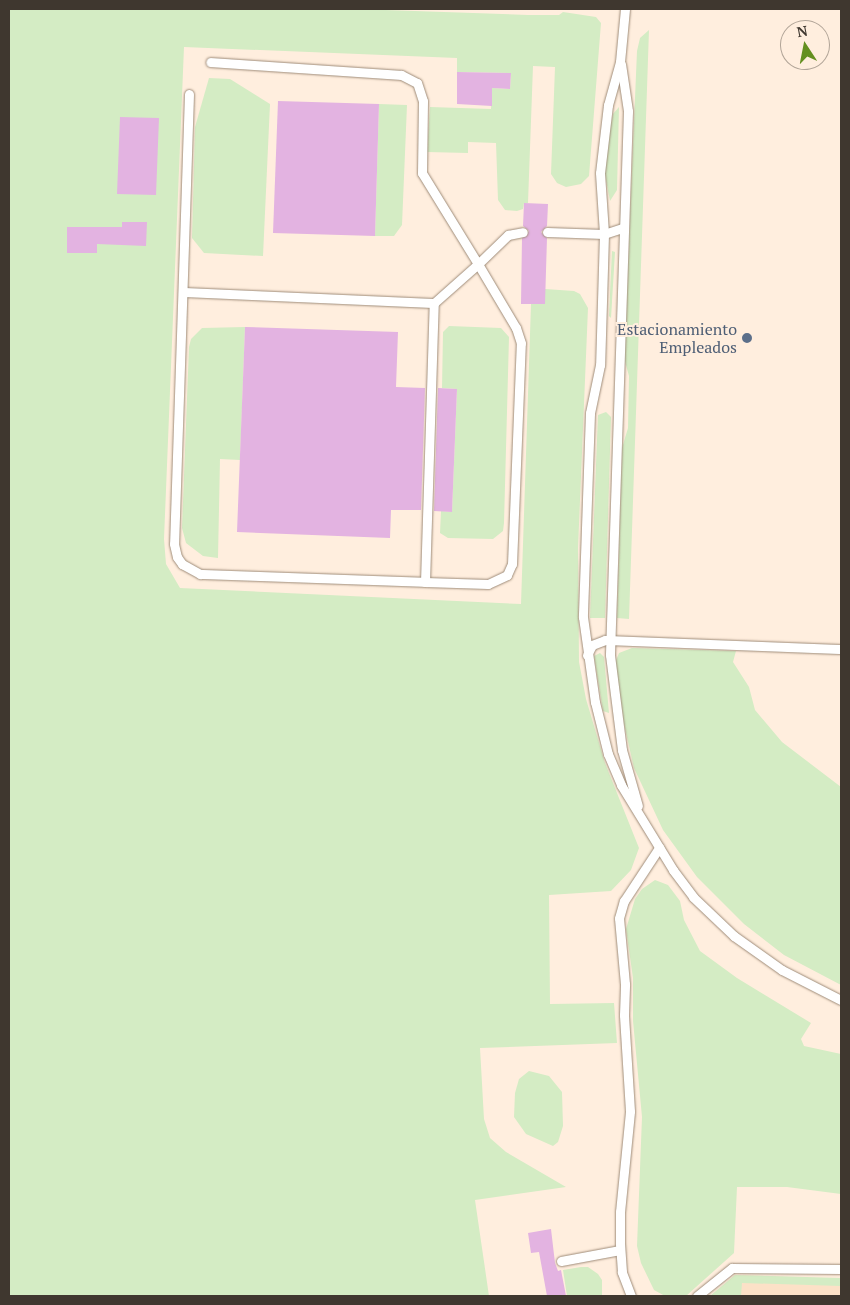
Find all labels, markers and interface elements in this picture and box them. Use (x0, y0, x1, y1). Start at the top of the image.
north arrow (780, 20, 830, 70)
text: N (795, 20, 809, 41)
place label: Estacionamiento Empleados (617, 319, 737, 357)
marker: Estacionamiento Empleados (741, 332, 753, 344)

